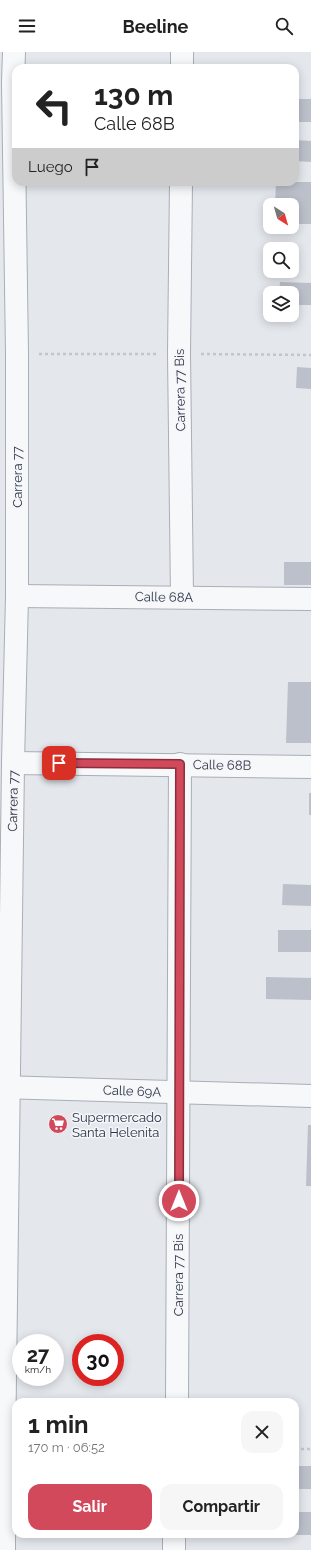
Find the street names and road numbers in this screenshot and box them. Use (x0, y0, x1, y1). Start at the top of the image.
street label: Carrera 77 Bis (172, 349, 188, 431)
street label: Carrera 77 (10, 446, 25, 508)
street label: Calle 68A (135, 589, 193, 605)
street label: Calle 68B (193, 757, 252, 773)
street label: Carrera 77 (5, 770, 21, 832)
street label: Calle 69A (103, 1082, 162, 1100)
street label: Carrera 77 Bis (171, 1234, 186, 1316)

